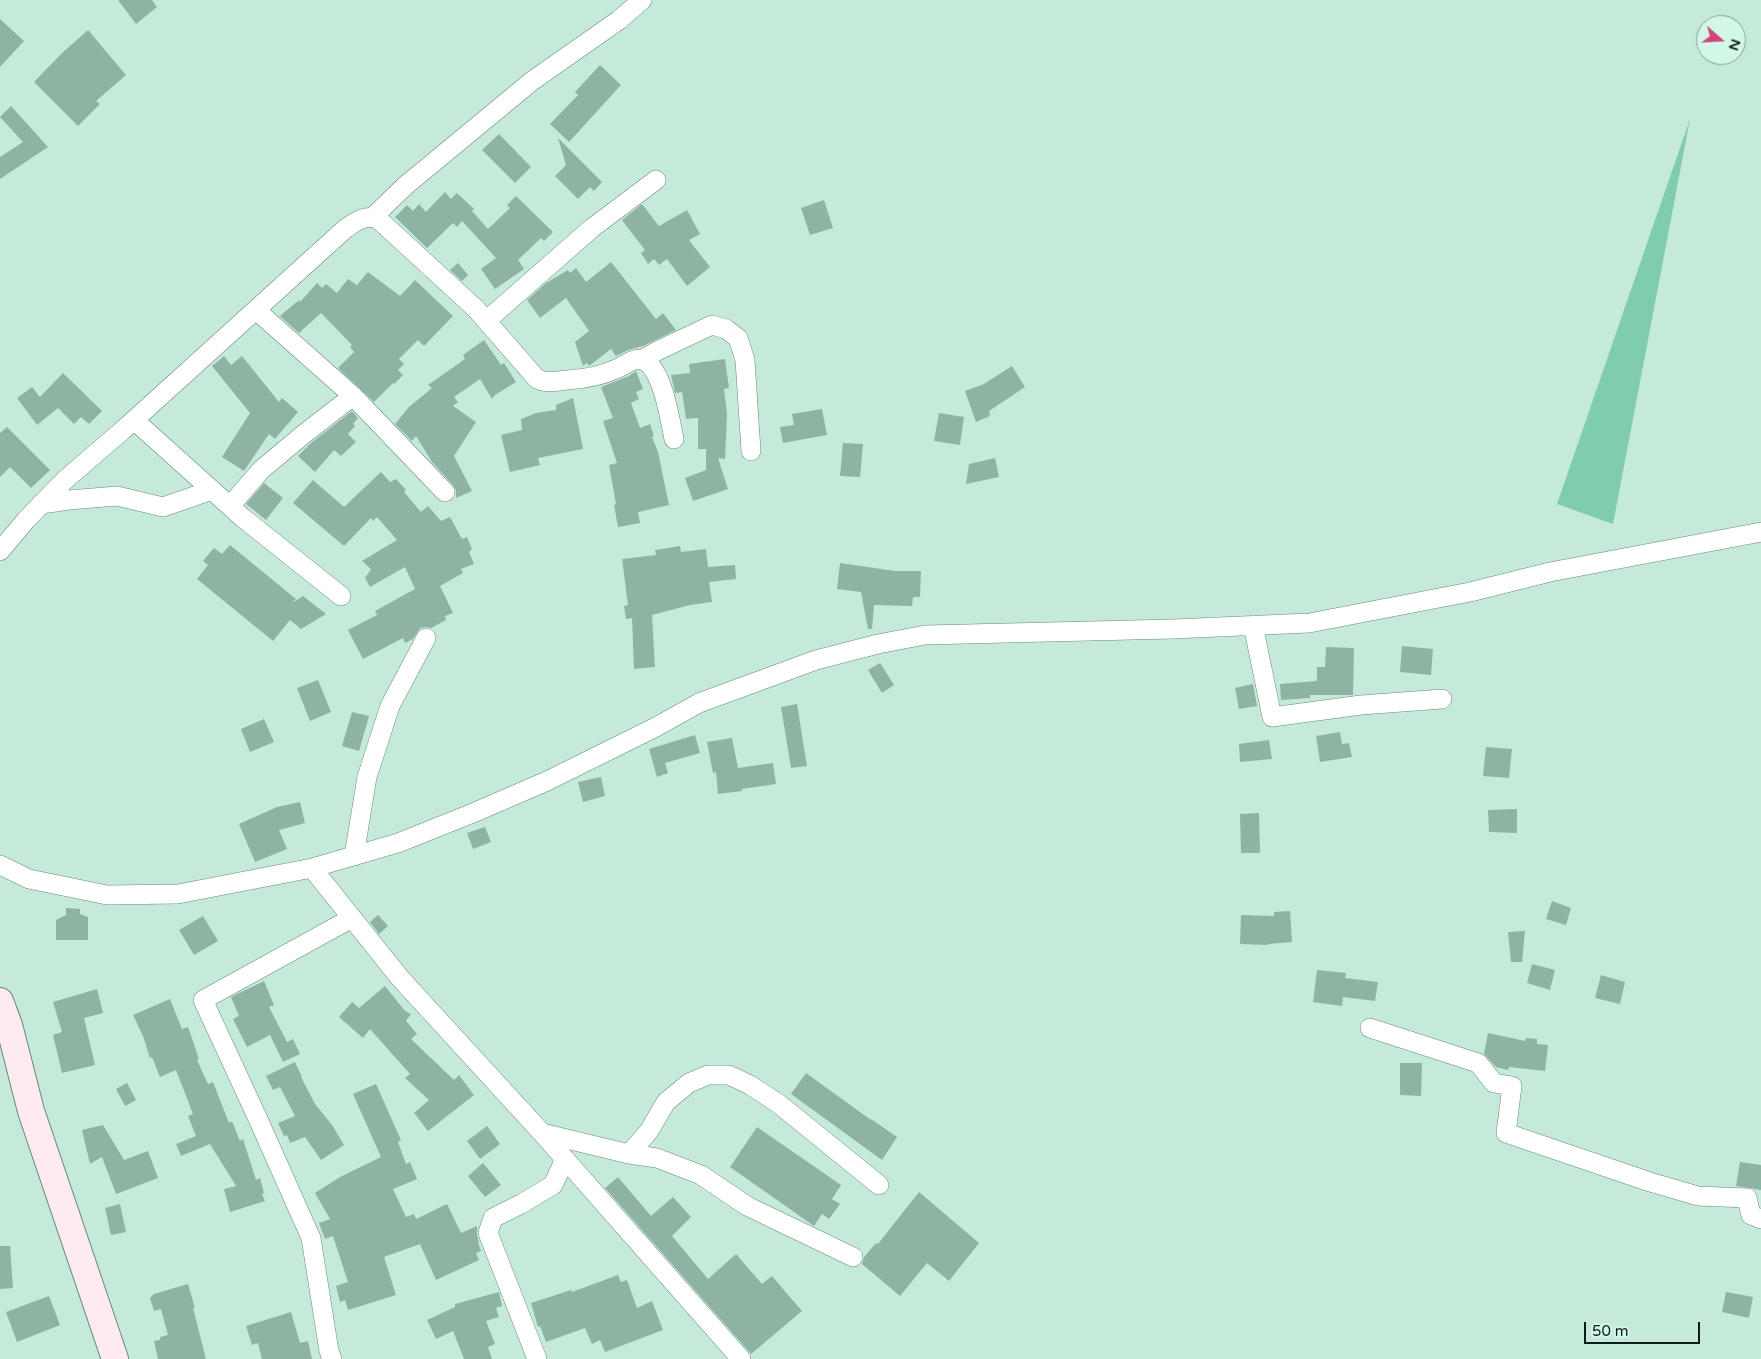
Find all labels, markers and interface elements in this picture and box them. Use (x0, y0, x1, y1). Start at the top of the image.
north arrow (1696, 15, 1746, 65)
text: N (1725, 37, 1745, 53)
scale bar (1586, 1312, 1702, 1344)
text: 50 m (1592, 1322, 1629, 1340)

